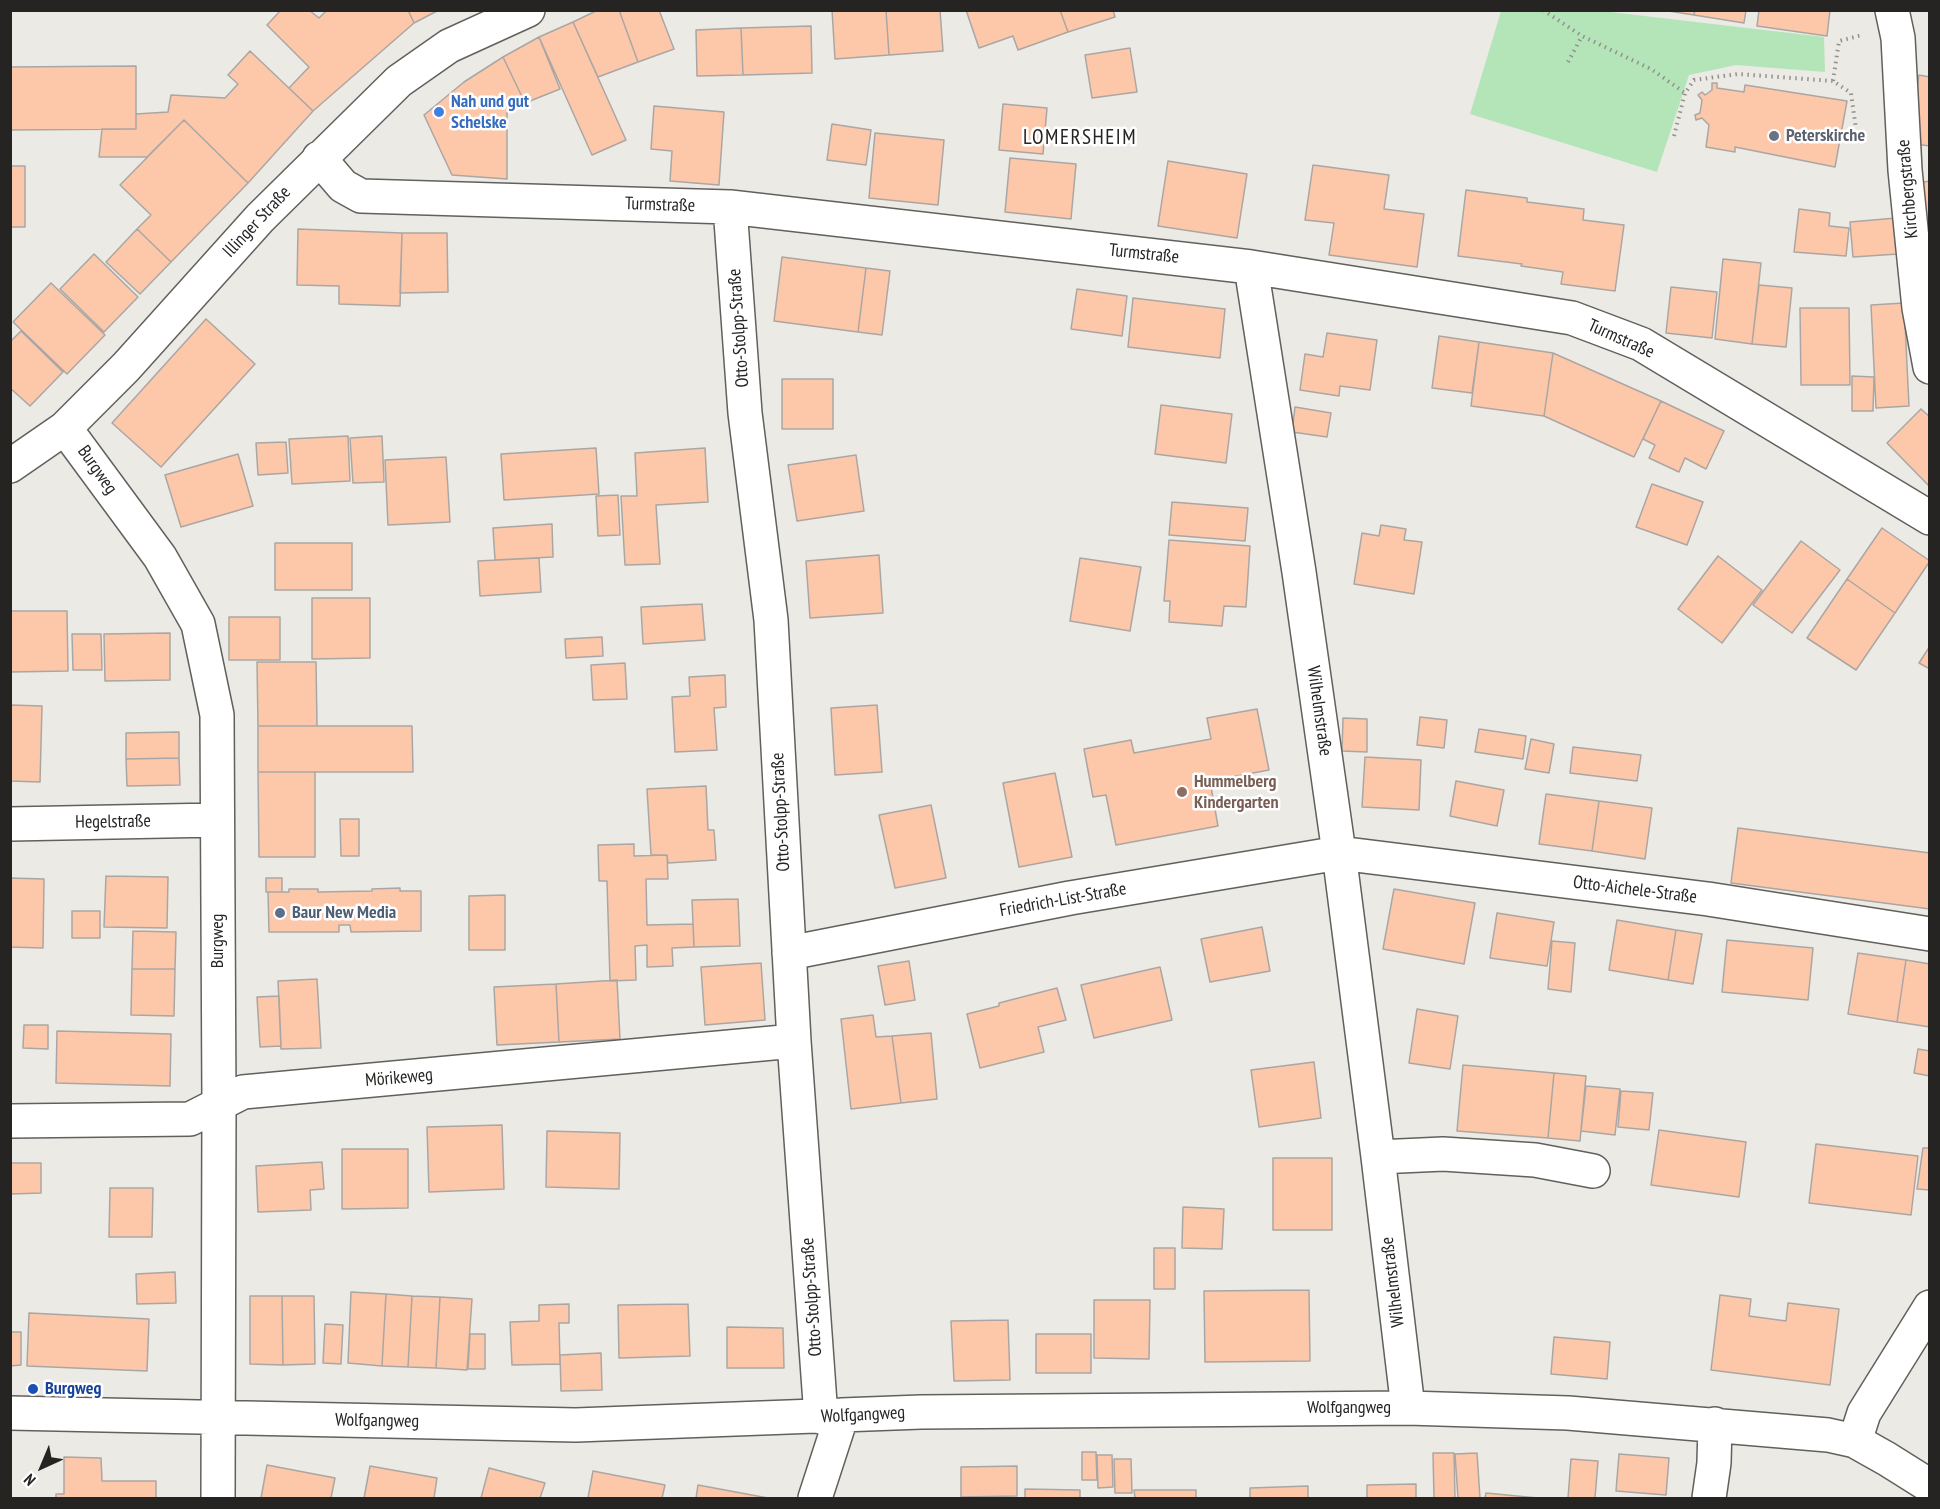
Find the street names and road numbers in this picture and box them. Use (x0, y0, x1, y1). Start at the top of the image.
street label: Kirchbergstraße (1893, 139, 1923, 239)
street label: Illinger Straße (219, 182, 295, 262)
street label: Turmstraße (624, 193, 696, 217)
street label: Turmstraße (1108, 240, 1180, 268)
street label: Otto-Stolpp-Straße (724, 268, 754, 388)
street label: Turmstraße (1584, 315, 1658, 363)
street label: Burgweg (73, 441, 121, 499)
street label: Wilhelmstraße (1302, 665, 1336, 757)
street label: Otto-Stolpp-Straße (767, 752, 795, 872)
street label: Hegelstraße (75, 811, 151, 833)
street label: Otto-Aichele-Straße (1572, 872, 1698, 908)
street label: Friedrich-List-Straße (998, 878, 1128, 922)
street label: Burgweg (207, 914, 229, 968)
street label: Mörikeweg (364, 1064, 434, 1092)
street label: Wilhelmstraße (1377, 1236, 1409, 1328)
street label: Otto-Stolpp-Straße (797, 1237, 827, 1357)
street label: Wolfgangweg (1307, 1397, 1391, 1419)
street label: Wolfgangweg (820, 1402, 906, 1428)
street label: Wolfgangweg (335, 1409, 419, 1433)

